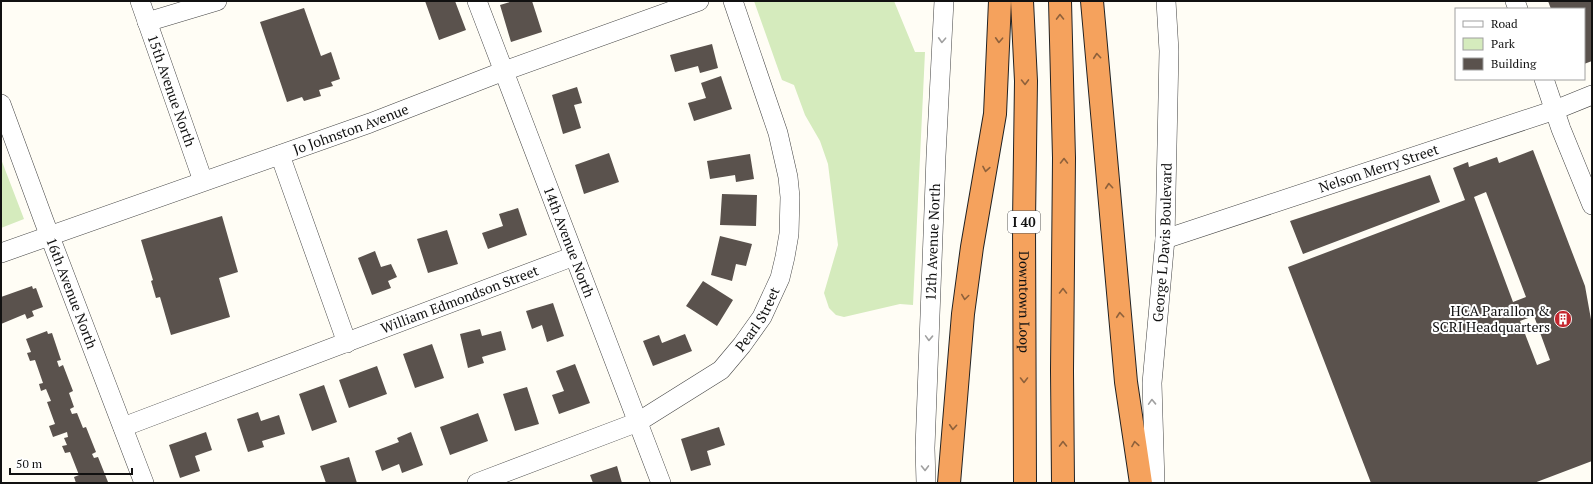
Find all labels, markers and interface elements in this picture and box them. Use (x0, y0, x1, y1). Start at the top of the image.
legend (1455, 8, 1585, 80)
one-way arrow (1056, 14, 1065, 20)
text: Road (1491, 16, 1518, 31)
street label: 15th Avenue North (143, 32, 200, 149)
text: Park (1491, 36, 1516, 51)
one-way arrow (938, 37, 947, 43)
one-way arrow (995, 37, 1003, 43)
one-way arrow (1093, 53, 1102, 59)
text: Building (1491, 56, 1537, 71)
one-way arrow (1021, 79, 1029, 85)
street label: Jo Johnston Avenue (290, 99, 411, 158)
street label: Nelson Merry Street (1316, 139, 1442, 197)
one-way arrow (1060, 158, 1068, 164)
street label: George L Davis Boulevard (1148, 163, 1176, 323)
one-way arrow (982, 166, 991, 172)
street label: 12th Avenue North (921, 183, 944, 301)
one-way arrow (1104, 183, 1113, 189)
street label: 14th Avenue North (540, 184, 599, 300)
road number: I 40 (1008, 211, 1040, 233)
street label: 16th Avenue North (42, 235, 102, 351)
street label: Downtown Loop (1015, 251, 1035, 353)
street label: William Edmondson Street (378, 260, 542, 337)
street label: Pearl Street (730, 283, 784, 355)
one-way arrow (1059, 288, 1067, 294)
one-way arrow (961, 294, 970, 301)
place label: HCA Parallon & SCRI Headquarters (1432, 301, 1550, 336)
building icon: HCA Parallon & SCRI Headquarters (1553, 309, 1573, 329)
one-way arrow (1116, 312, 1125, 318)
one-way arrow (925, 335, 934, 341)
one-way arrow (1020, 377, 1028, 383)
one-way arrow (1148, 399, 1156, 405)
one-way arrow (948, 424, 957, 430)
one-way arrow (1059, 441, 1067, 447)
one-way arrow (1132, 441, 1140, 448)
scale bar (10, 450, 132, 476)
text: 50 m (16, 456, 43, 471)
one-way arrow (921, 465, 929, 471)

